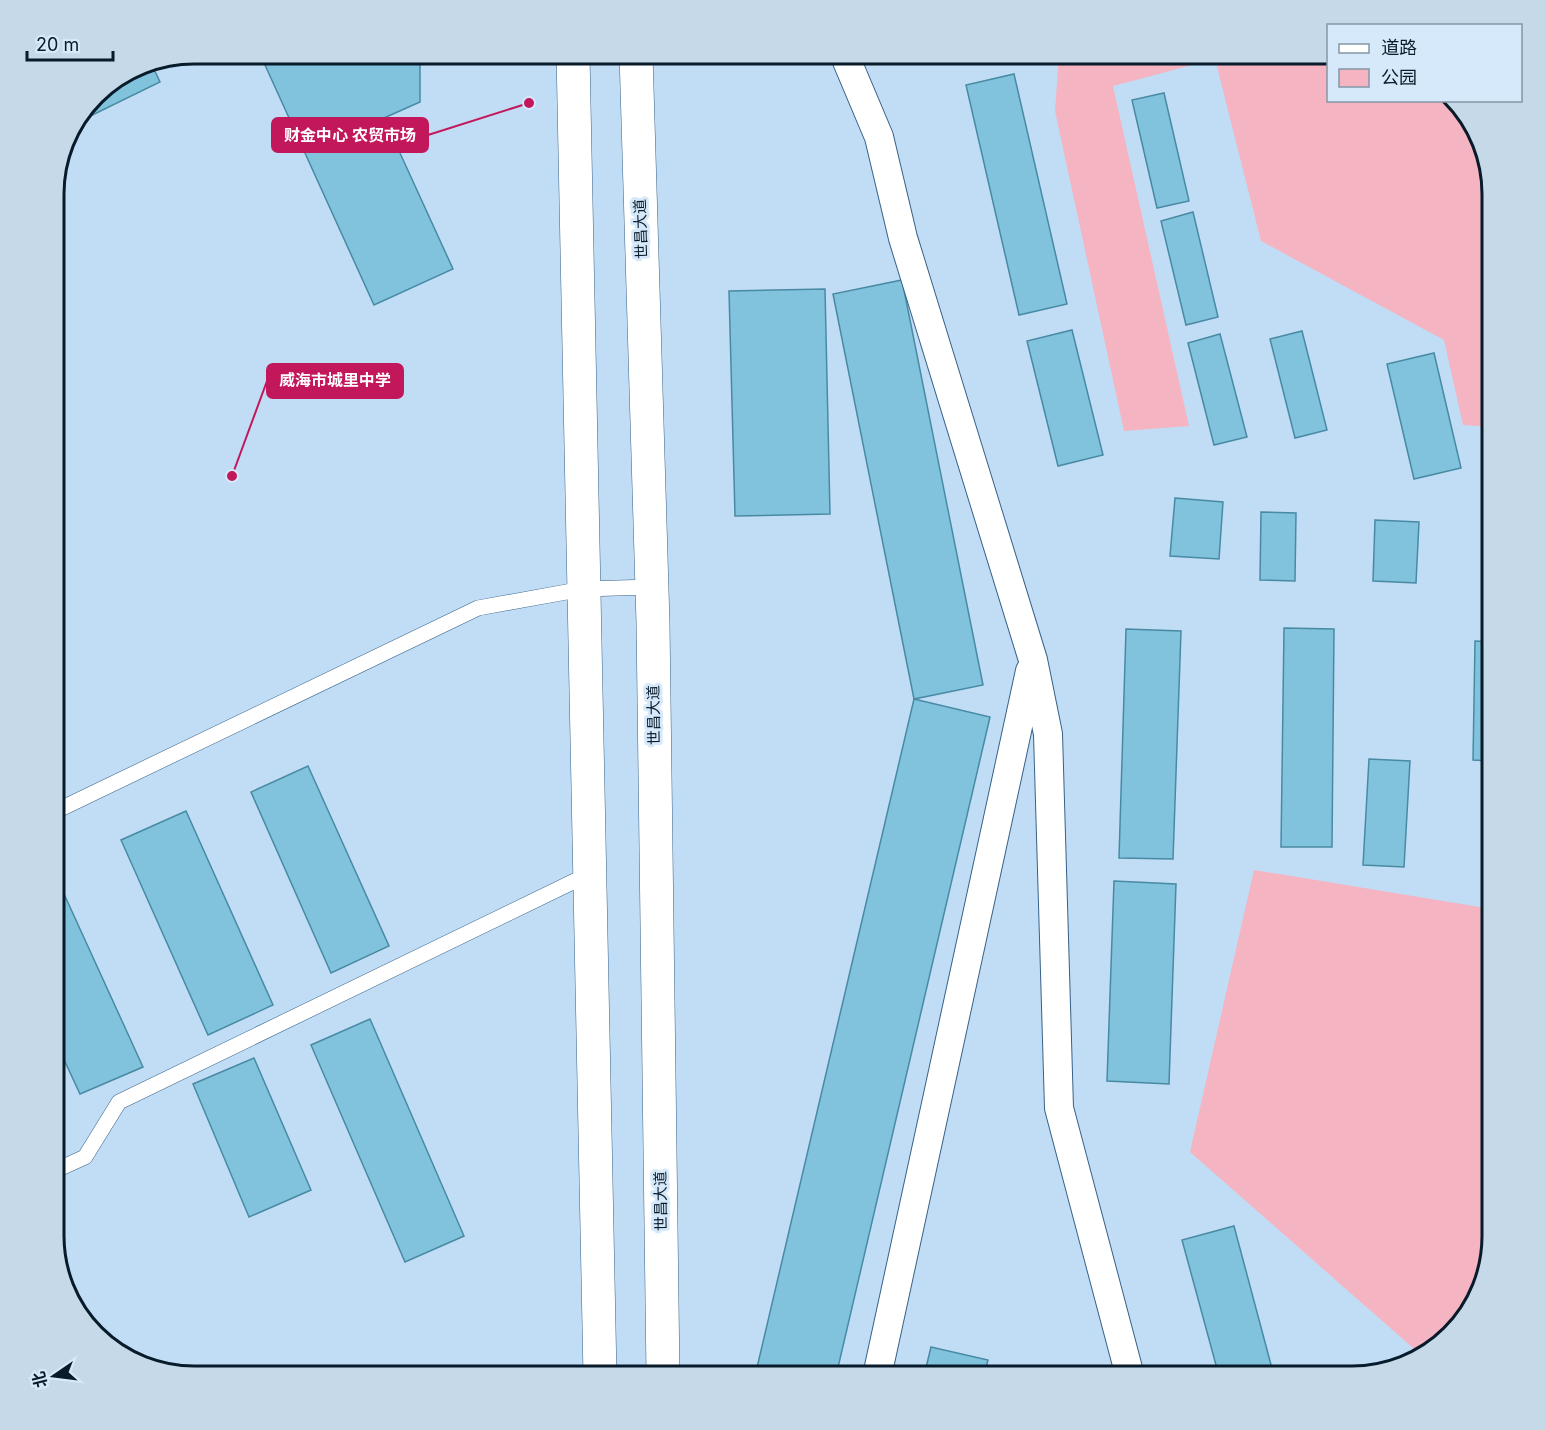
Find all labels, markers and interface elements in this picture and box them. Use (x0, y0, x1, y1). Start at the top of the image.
scale bar (27, 24, 112, 62)
legend (1327, 24, 1522, 102)
text: 20 m (36, 34, 79, 55)
text: 道路 (1381, 37, 1417, 58)
text: 公园 (1381, 67, 1417, 88)
callout: 财金中心 农贸市场 (272, 118, 428, 152)
text: 财金中心 农贸市场 (284, 125, 416, 145)
street label: 世昌大道 (630, 199, 651, 259)
callout: 威海市城里中学 (267, 364, 403, 398)
text: 威海市城里中学 (279, 370, 391, 390)
street label: 世昌大道 (643, 685, 664, 745)
street label: 世昌大道 (650, 1171, 671, 1231)
north arrow (24, 1346, 84, 1406)
text: 北 (28, 1369, 51, 1390)

